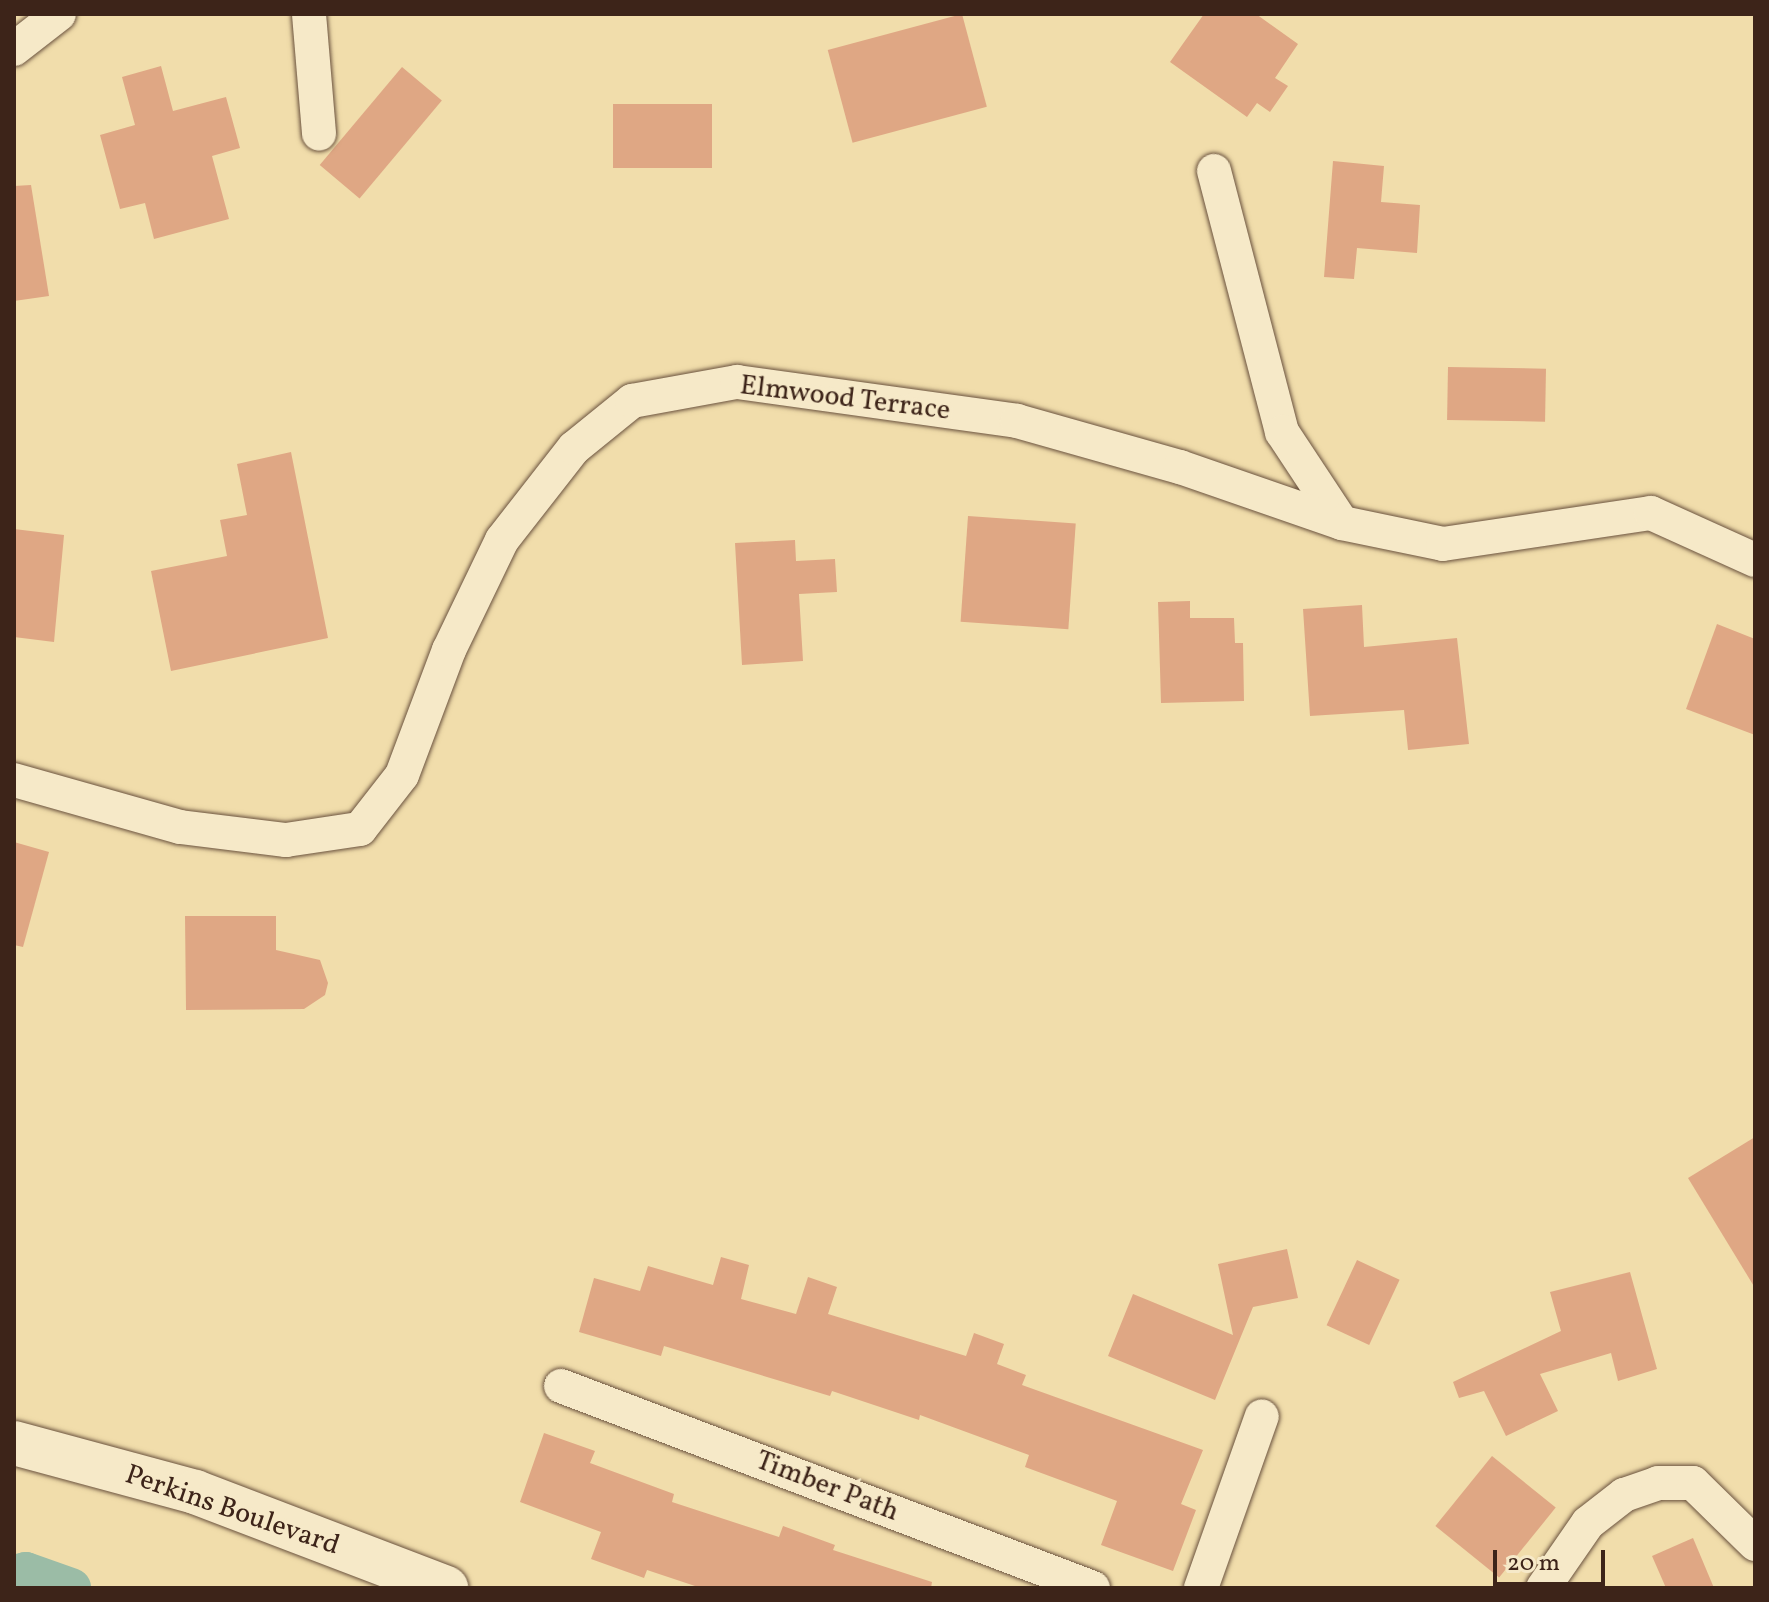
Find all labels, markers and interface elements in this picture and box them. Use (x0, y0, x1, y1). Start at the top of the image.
street label: Elmwood Terrace (738, 369, 952, 429)
street label: Timber Path (751, 1444, 903, 1530)
street label: Perkins Boulevard (120, 1459, 344, 1563)
scale bar (1497, 1534, 1609, 1584)
text: 20 m (1507, 1547, 1560, 1581)

